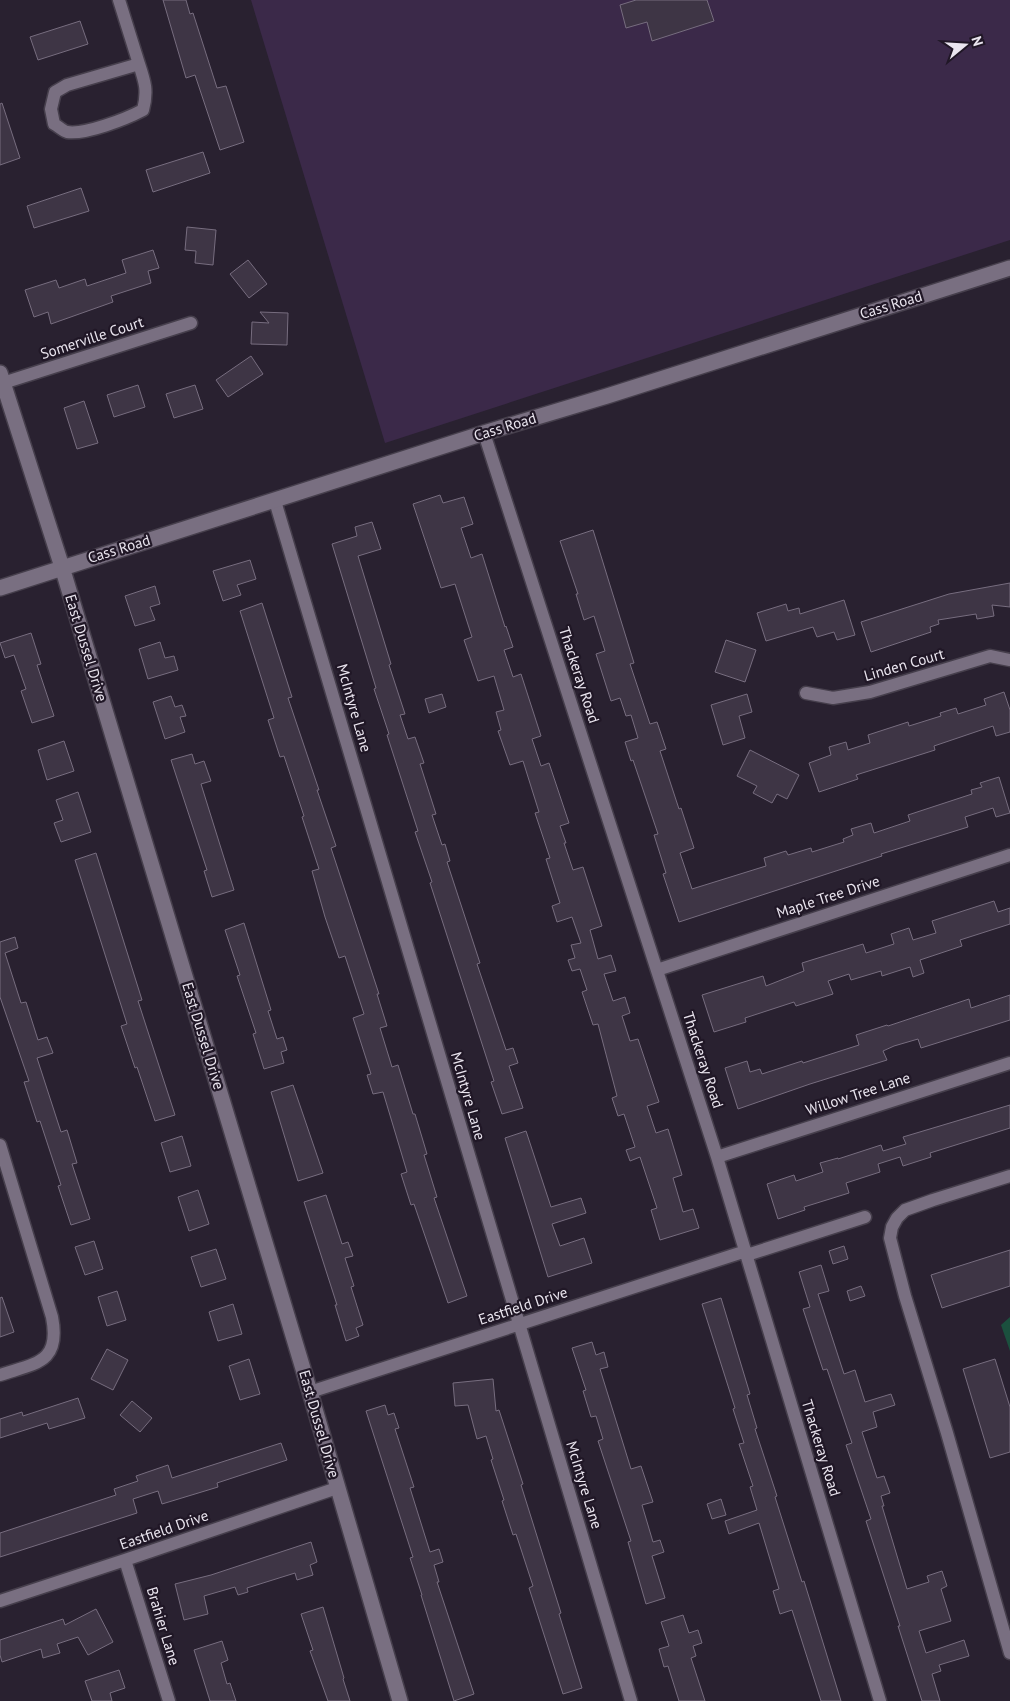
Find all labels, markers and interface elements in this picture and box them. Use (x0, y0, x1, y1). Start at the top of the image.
north arrow (940, 20, 990, 70)
text: N (967, 34, 987, 48)
street label: Cass Road (857, 286, 924, 323)
street label: Somerville Court (38, 312, 146, 363)
street label: Cass Road (471, 408, 538, 445)
street label: Cass Road (85, 530, 152, 567)
street label: East Dussel Drive (61, 592, 112, 704)
street label: Thackeray Road (555, 624, 604, 725)
street label: Linden Court (862, 644, 946, 685)
street label: McIntyre Lane (333, 662, 376, 754)
street label: Maple Tree Drive (774, 871, 882, 922)
street label: East Dussel Drive (178, 980, 229, 1092)
street label: Thackeray Road (679, 1009, 728, 1110)
street label: McIntyre Lane (447, 1050, 490, 1142)
street label: Willow Tree Lane (803, 1068, 913, 1119)
street label: Eastfield Drive (476, 1282, 570, 1329)
street label: East Dussel Drive (295, 1368, 344, 1480)
street label: Thackeray Road (798, 1397, 845, 1499)
street label: McIntyre Lane (562, 1439, 607, 1531)
street label: Eastfield Drive (117, 1505, 211, 1554)
street label: Brahier Lane (143, 1584, 184, 1667)

